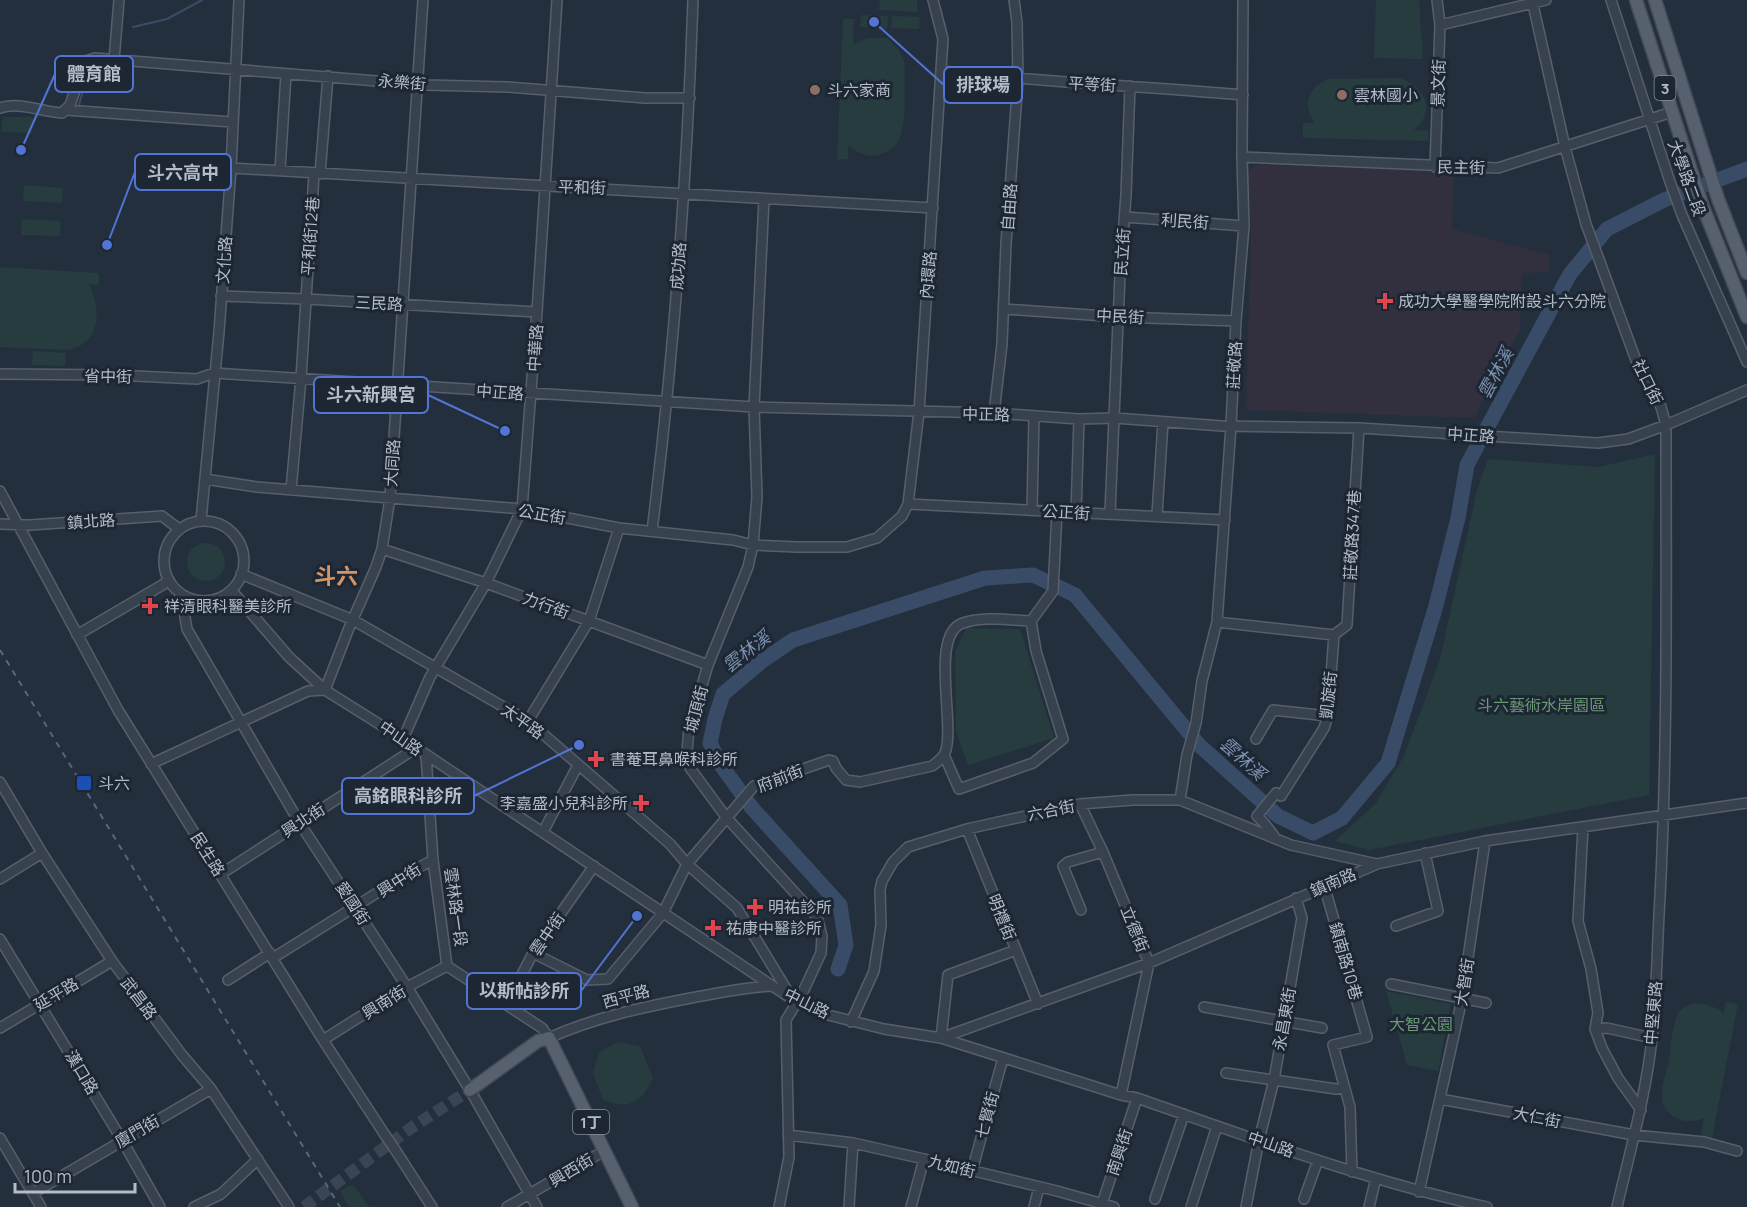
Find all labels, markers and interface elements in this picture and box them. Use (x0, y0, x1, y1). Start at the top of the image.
callout: 體育館 (55, 56, 133, 92)
street label: 景文街 (1426, 59, 1450, 107)
text: 體育館 (67, 61, 121, 85)
callout: 排球場 (944, 67, 1022, 103)
street label: 永樂街 (377, 69, 427, 95)
text: 排球場 (956, 72, 1010, 96)
street label: 平等街 (1067, 72, 1117, 96)
road number: 3 (1654, 76, 1676, 100)
place label: 斗六家商 (827, 79, 891, 101)
marker: 斗六家商 (808, 83, 822, 97)
place label: 雲林國小 (1354, 84, 1418, 106)
marker: 雲林國小 (1335, 88, 1349, 102)
street label: 大學路二段 (1663, 137, 1711, 219)
callout: 斗六高中 (135, 154, 231, 190)
street label: 民主街 (1437, 156, 1485, 178)
text: 斗六高中 (147, 160, 219, 184)
street label: 平和街 (558, 175, 606, 199)
street label: 自由路 (996, 182, 1022, 232)
street label: 平和街12巷 (296, 196, 324, 276)
street label: 利民街 (1160, 208, 1210, 234)
street label: 民立街 (1109, 227, 1135, 277)
street label: 文化路 (211, 235, 237, 285)
street label: 成功路 (665, 241, 691, 291)
street label: 內環路 (915, 250, 941, 300)
place label: 成功大學醫學院附設斗六分院 (1398, 290, 1606, 312)
street label: 三民路 (354, 291, 404, 315)
marker: 成功大學醫學院附設斗六分院 (1376, 292, 1394, 310)
street label: 中民街 (1095, 304, 1145, 328)
street label: 中華路 (522, 323, 548, 373)
street label: 莊敬路 (1222, 340, 1246, 390)
water label: 雲林溪 (1472, 341, 1520, 402)
street label: 社口街 (1628, 356, 1668, 408)
street label: 省中街 (84, 365, 132, 387)
callout: 斗六新興宮 (314, 377, 428, 413)
street label: 中正路 (475, 379, 525, 405)
text: 斗六新興宮 (326, 382, 416, 406)
street label: 中正路 (962, 403, 1010, 425)
street label: 中正路 (1446, 422, 1496, 448)
street label: 大同路 (379, 438, 405, 488)
street label: 莊敬路347巷 (1339, 489, 1365, 581)
street label: 公正街 (516, 499, 568, 529)
street label: 公正街 (1041, 500, 1091, 524)
street label: 鎮北路 (66, 508, 116, 534)
district label: 斗六 (314, 561, 358, 591)
street label: 力行街 (520, 586, 572, 624)
place label: 祥清眼科醫美診所 (164, 595, 292, 617)
marker: 祥清眼科醫美診所 (141, 597, 159, 615)
water label: 雲林溪 (717, 623, 777, 677)
street label: 凱旋街 (1315, 670, 1341, 720)
street label: 城頂街 (679, 683, 713, 735)
park label: 斗六藝術水岸園區 (1477, 694, 1605, 716)
street label: 太平路 (497, 698, 549, 744)
street label: 中山路 (375, 715, 427, 761)
water label: 雲林溪 (1215, 731, 1273, 787)
place label: 書菴耳鼻喉科診所 (610, 748, 738, 770)
marker: 書菴耳鼻喉科診所 (587, 750, 605, 768)
street label: 府前街 (754, 759, 806, 797)
place label: 斗六 (98, 772, 130, 794)
marker: 斗六 (75, 774, 93, 792)
callout: 高銘眼科診所 (342, 778, 474, 814)
text: 高銘眼科診所 (354, 783, 462, 807)
place label: 李嘉盛小兒科診所 (500, 792, 628, 814)
marker: 李嘉盛小兒科診所 (632, 794, 650, 812)
street label: 六合街 (1025, 795, 1077, 825)
street label: 興北街 (277, 798, 329, 842)
street label: 民生路 (186, 828, 230, 880)
street label: 興中街 (373, 858, 425, 902)
street label: 鎮南路 (1307, 862, 1359, 902)
street label: 雲林路一段 (440, 866, 472, 948)
street label: 愛國街 (331, 877, 375, 929)
street label: 明禮街 (983, 891, 1021, 943)
place label: 明祐診所 (768, 896, 832, 918)
marker: 明祐診所 (746, 898, 764, 916)
street label: 立德街 (1116, 903, 1154, 955)
street label: 雲中街 (524, 908, 570, 960)
place label: 祐康中醫診所 (726, 917, 822, 939)
marker: 祐康中醫診所 (704, 919, 722, 937)
street label: 鎮南路10巷 (1324, 920, 1368, 1002)
street label: 大智街 (1449, 957, 1479, 1007)
street label: 延平路 (30, 972, 82, 1016)
street label: 武昌路 (116, 972, 162, 1024)
callout: 以斯帖診所 (467, 973, 581, 1009)
text: 以斯帖診所 (479, 978, 569, 1002)
street label: 西平路 (600, 979, 652, 1013)
street label: 興南街 (358, 980, 410, 1024)
street label: 中堅東路 (1639, 980, 1667, 1046)
street label: 中山路 (781, 983, 833, 1023)
street label: 永昌東街 (1268, 986, 1300, 1052)
park label: 大智公園 (1389, 1013, 1453, 1035)
street label: 漢口路 (60, 1046, 104, 1098)
street label: 七賢街 (970, 1089, 1004, 1141)
street label: 大仁街 (1511, 1102, 1563, 1132)
street label: 廈門街 (111, 1109, 163, 1153)
road number: 1丁 (573, 1110, 609, 1134)
street label: 南興街 (1101, 1126, 1137, 1178)
street label: 中山路 (1245, 1126, 1297, 1162)
street label: 興西街 (545, 1148, 597, 1192)
street label: 九如街 (926, 1150, 978, 1182)
scale bar (15, 1156, 135, 1194)
text: 100 m (24, 1164, 72, 1188)

